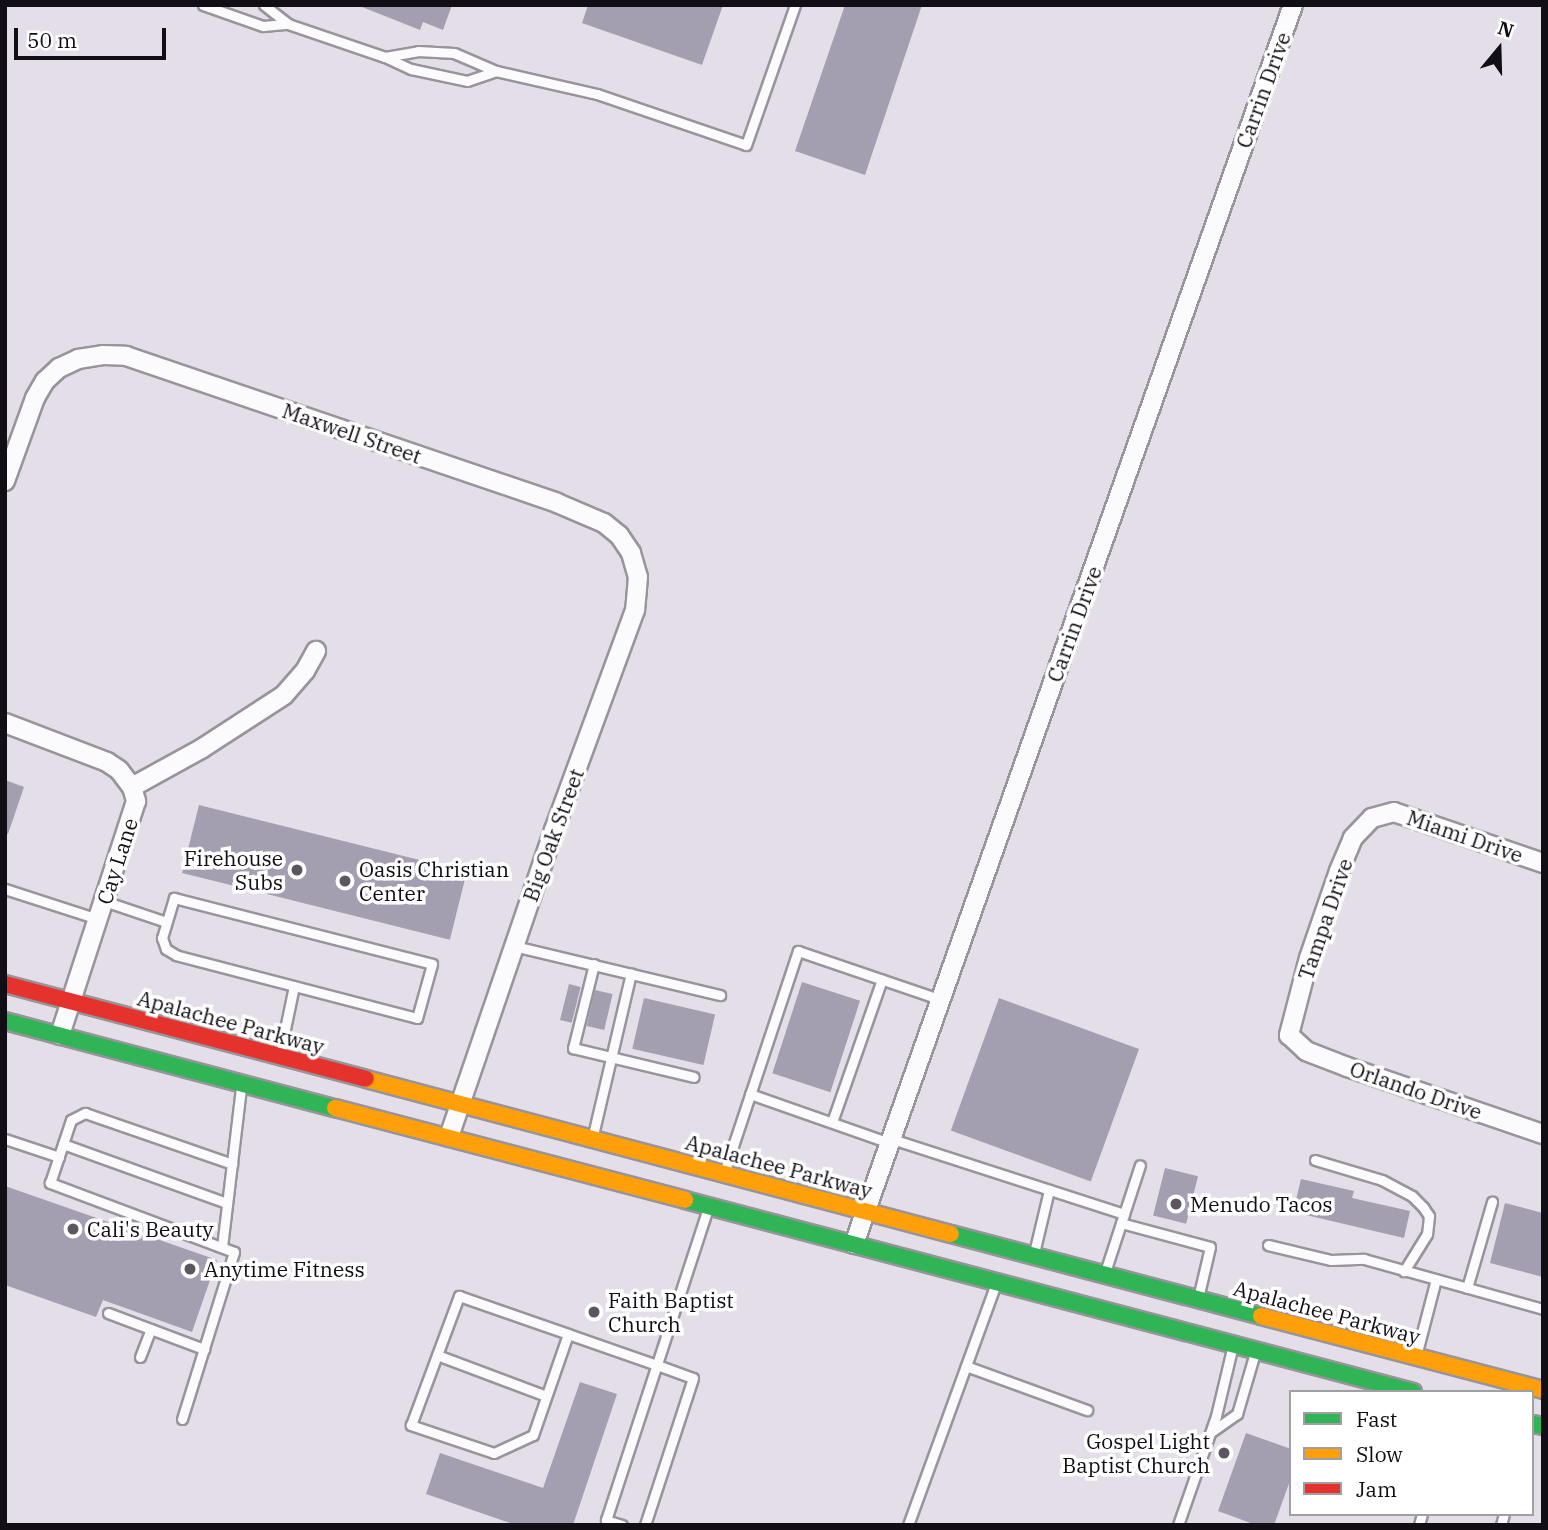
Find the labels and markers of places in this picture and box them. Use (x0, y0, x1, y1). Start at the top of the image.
place label: Firehouse Subs (184, 845, 283, 895)
place label: Oasis Christian Center (359, 856, 509, 906)
marker: Firehouse Subs (289, 862, 305, 878)
marker: Oasis Christian Center (337, 873, 353, 889)
place label: Menudo Tacos (1190, 1191, 1333, 1217)
marker: Menudo Tacos (1168, 1196, 1184, 1212)
place label: Cali's Beauty (87, 1216, 214, 1242)
marker: Cali's Beauty (65, 1221, 81, 1237)
place label: Anytime Fitness (204, 1256, 365, 1282)
marker: Anytime Fitness (182, 1261, 198, 1277)
place label: Faith Baptist Church (608, 1287, 734, 1337)
marker: Faith Baptist Church (586, 1304, 602, 1320)
place label: Gospel Light Baptist Church (1062, 1428, 1210, 1478)
marker: Gospel Light Baptist Church (1216, 1445, 1232, 1461)

